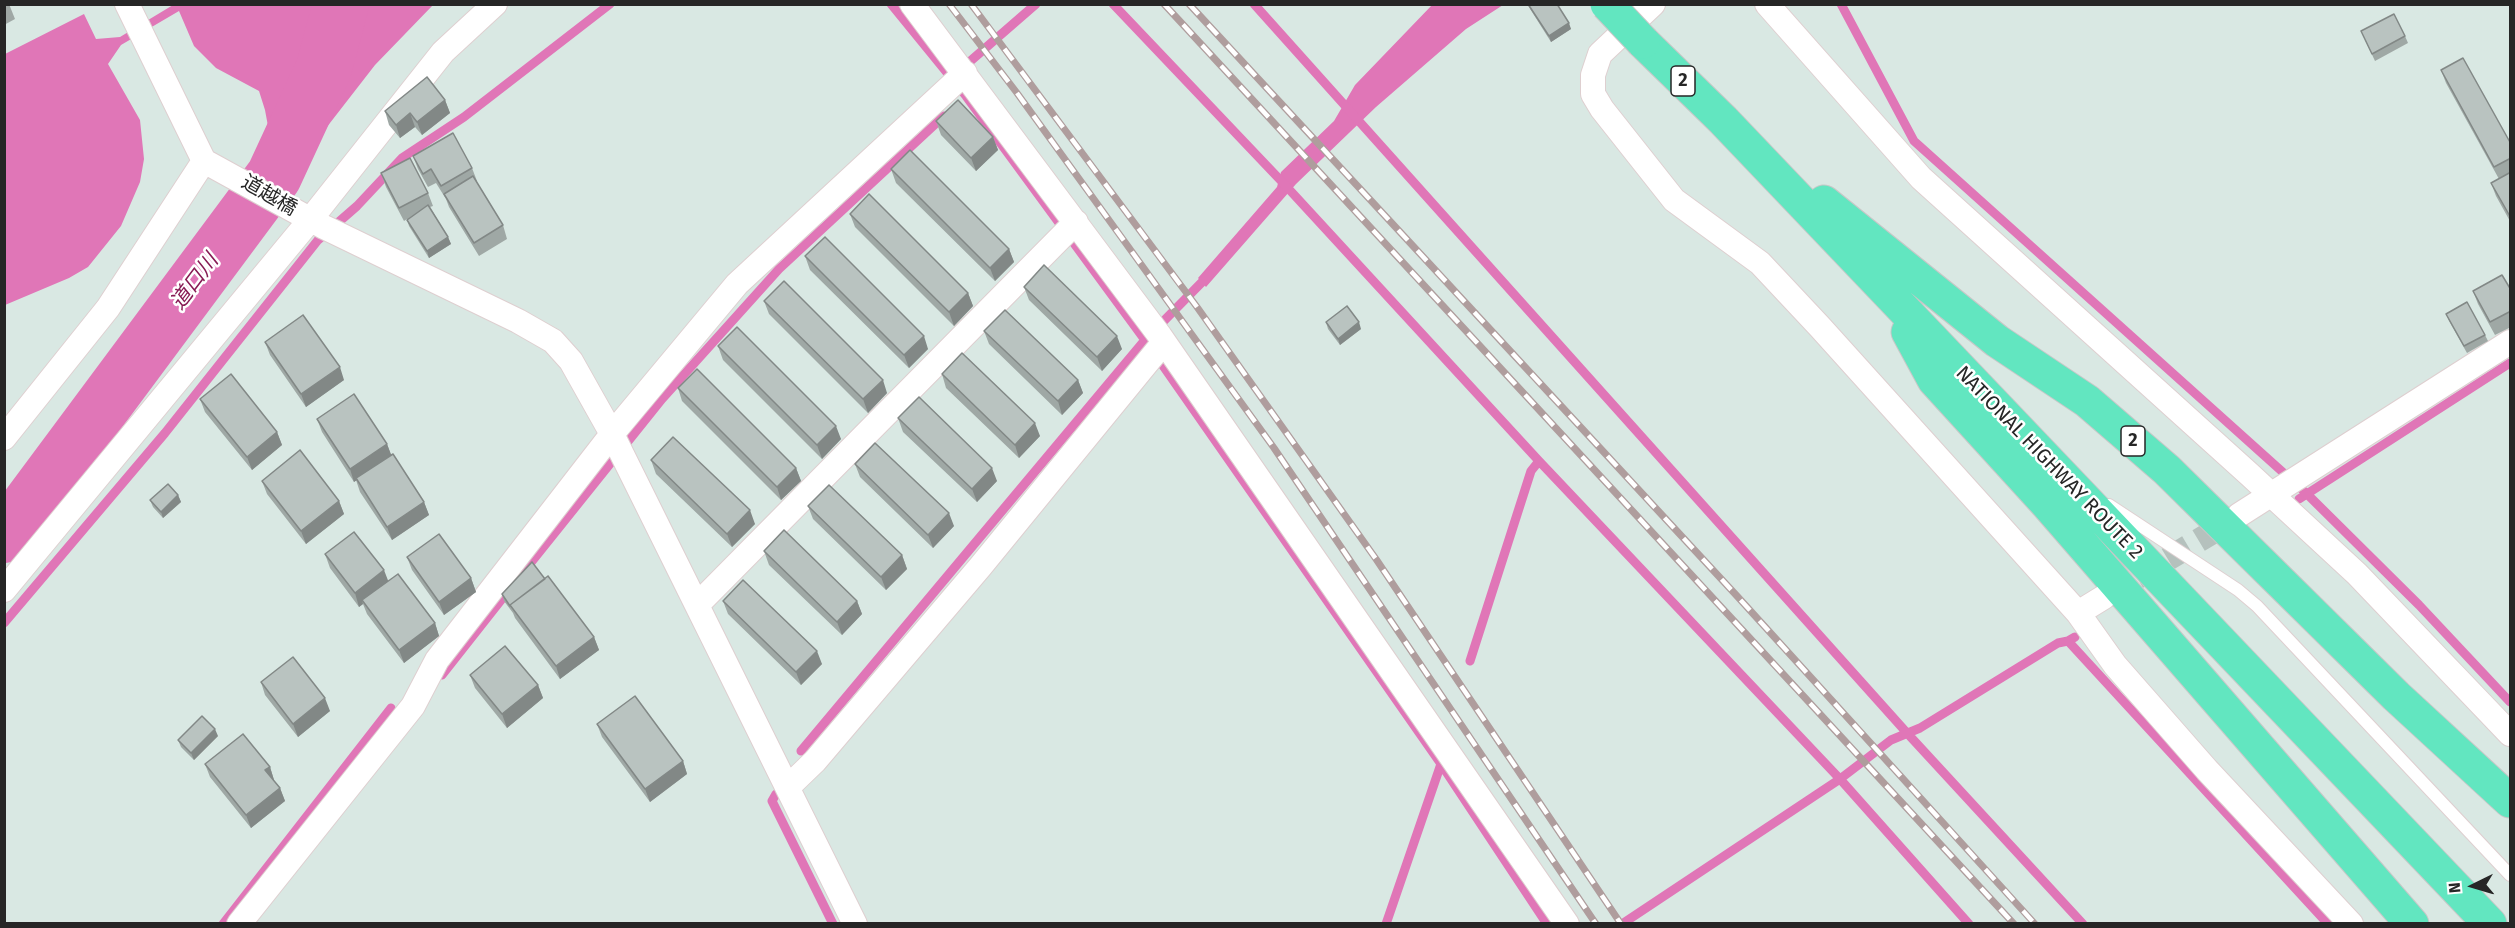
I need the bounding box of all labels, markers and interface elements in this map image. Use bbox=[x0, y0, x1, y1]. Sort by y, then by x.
road number: 2 bbox=[1671, 66, 1695, 96]
street label: 道越橋 bbox=[237, 171, 301, 221]
water label: 道口川 bbox=[166, 249, 224, 315]
street label: NATIONAL HIGHWAY ROUTE 2 bbox=[1950, 362, 2148, 564]
road number: 2 bbox=[2121, 426, 2145, 456]
north arrow bbox=[2443, 856, 2503, 916]
text: N bbox=[2445, 882, 2464, 894]

